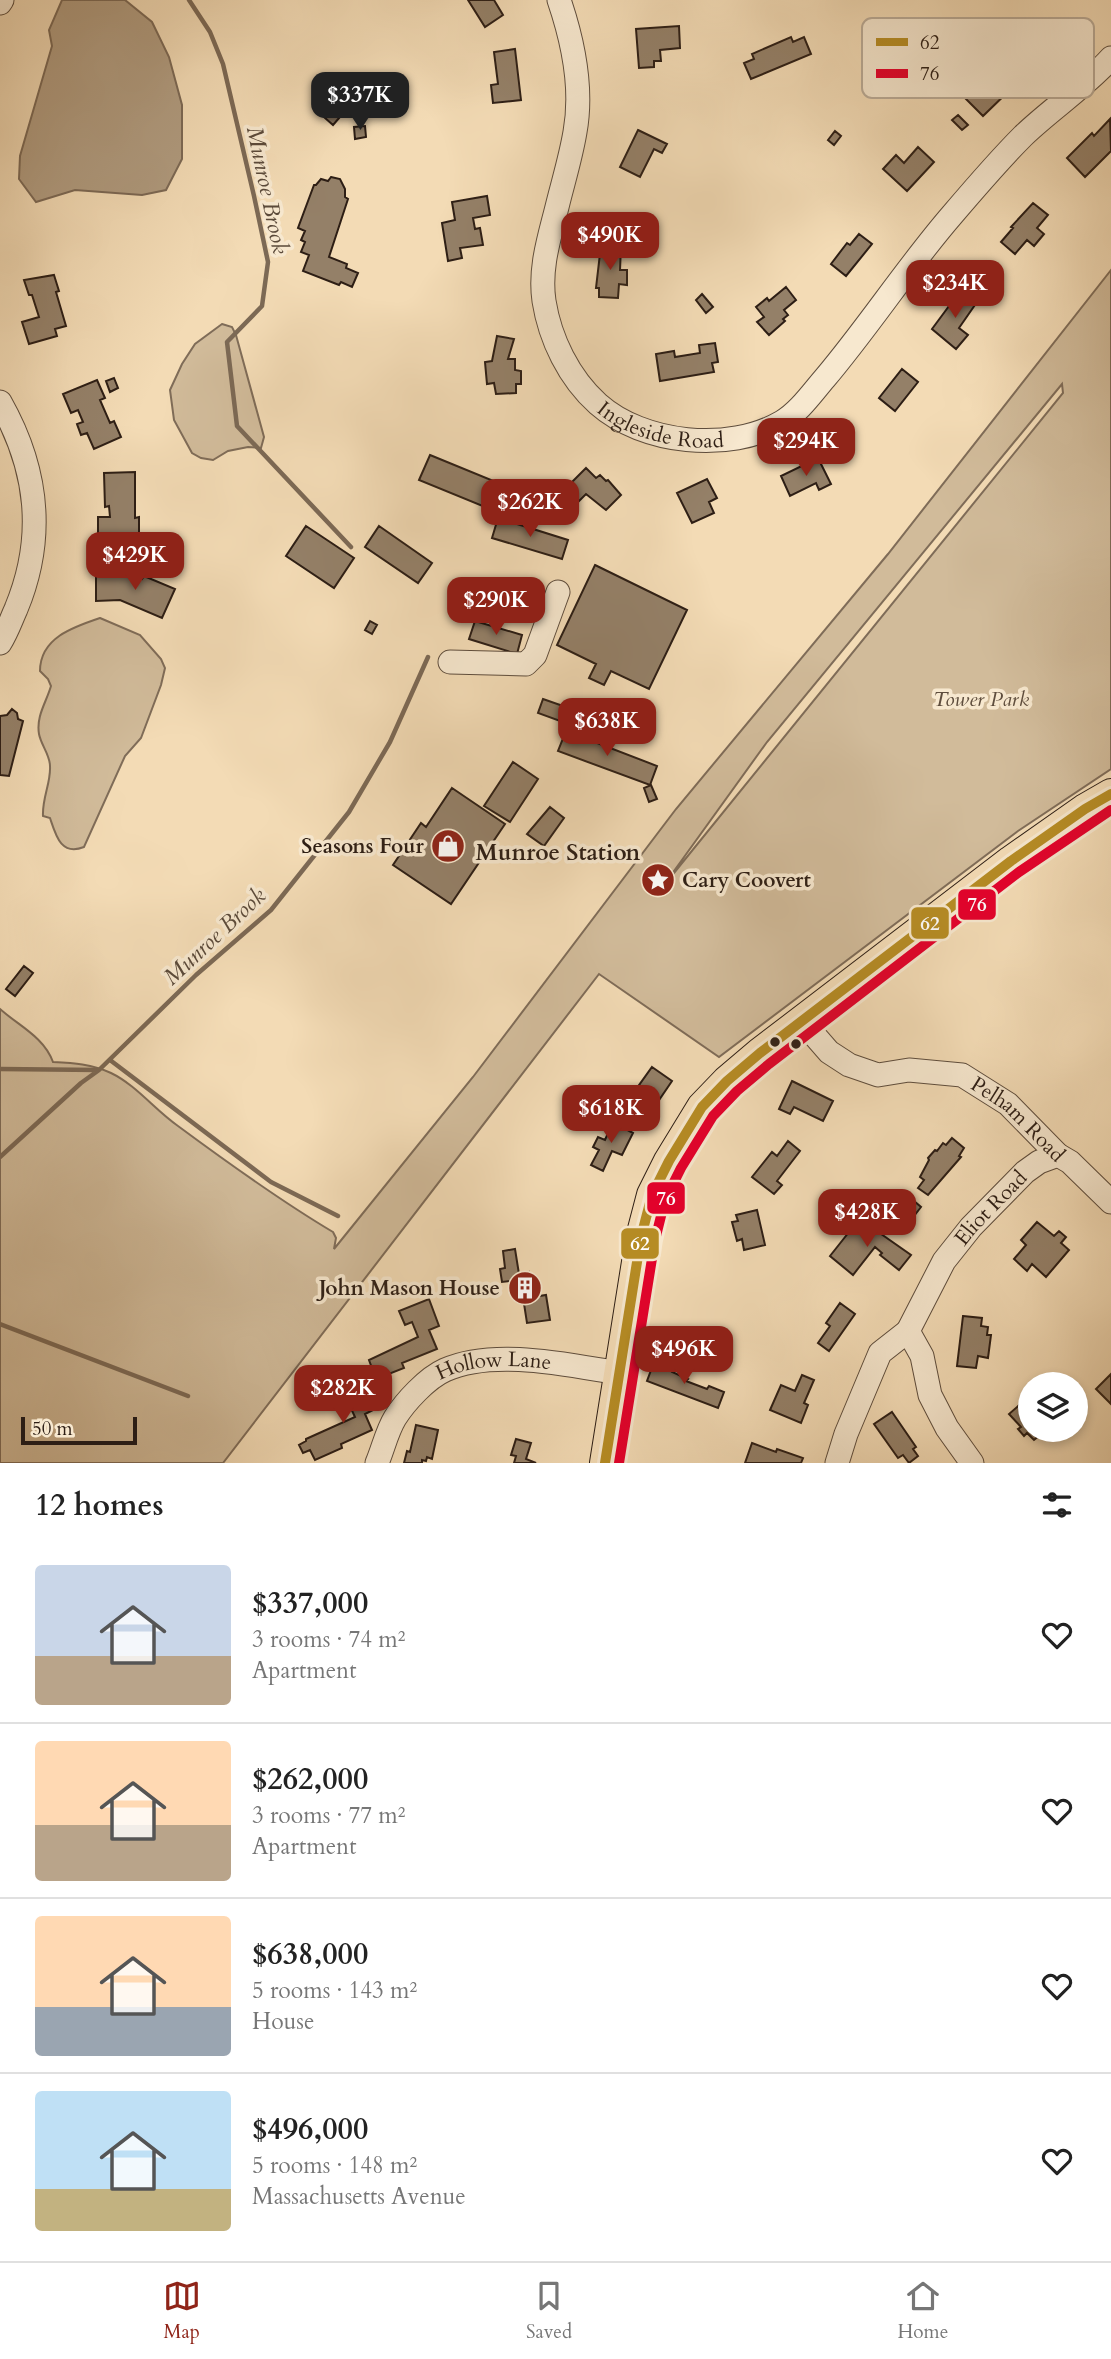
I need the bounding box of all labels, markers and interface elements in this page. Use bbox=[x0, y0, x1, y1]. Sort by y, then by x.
legend bbox=[862, 18, 1094, 98]
text: 62 bbox=[920, 30, 940, 56]
text: 76 bbox=[920, 61, 939, 87]
pin: $337K bbox=[311, 72, 409, 132]
text: $337K bbox=[327, 79, 393, 110]
water label: Munroe Brook bbox=[239, 123, 296, 258]
pin: $490K bbox=[561, 212, 659, 272]
text: $490K bbox=[577, 219, 643, 250]
pin: $234K bbox=[906, 260, 1004, 320]
text: $234K bbox=[922, 267, 988, 298]
street label: Ingleside Road bbox=[591, 395, 725, 456]
pin: $294K bbox=[757, 419, 855, 478]
text: $294K bbox=[773, 425, 839, 456]
pin: $262K bbox=[481, 480, 579, 539]
text: $262K bbox=[497, 486, 563, 517]
pin: $429K bbox=[86, 532, 184, 592]
text: $429K bbox=[102, 539, 168, 570]
pin: $290K bbox=[447, 578, 545, 637]
text: $290K bbox=[463, 584, 529, 615]
park label: Tower Park bbox=[933, 685, 1030, 714]
pin: $638K bbox=[558, 698, 656, 758]
text: $638K bbox=[574, 705, 640, 736]
shop icon: Seasons Four bbox=[429, 827, 467, 865]
place label: Seasons Four bbox=[301, 832, 425, 861]
district label: Munroe Station bbox=[476, 837, 641, 868]
place icon: Cary Coovert bbox=[639, 861, 677, 899]
place label: Cary Coovert bbox=[682, 866, 811, 895]
water label: Munroe Brook bbox=[156, 880, 273, 992]
line badge: 76 bbox=[957, 888, 997, 921]
text: 76 bbox=[967, 892, 987, 918]
line badge: 62 bbox=[910, 906, 950, 940]
text: 62 bbox=[920, 911, 940, 937]
unlabelled marker bbox=[768, 1035, 782, 1049]
unlabelled marker bbox=[789, 1037, 803, 1051]
street label: Pelham Road bbox=[965, 1070, 1071, 1169]
pin: $618K bbox=[562, 1086, 660, 1145]
text: $618K bbox=[578, 1092, 644, 1123]
street label: Eliot Road bbox=[948, 1164, 1034, 1252]
line badge: 76 bbox=[646, 1181, 686, 1215]
text: 76 bbox=[656, 1186, 676, 1212]
pin: $428K bbox=[818, 1190, 916, 1249]
text: $428K bbox=[834, 1196, 900, 1227]
line badge: 62 bbox=[620, 1227, 660, 1260]
text: 62 bbox=[630, 1231, 650, 1257]
building icon: John Mason House bbox=[506, 1269, 544, 1307]
place label: John Mason House bbox=[316, 1274, 500, 1303]
pin: $496K bbox=[635, 1326, 733, 1386]
text: $496K bbox=[651, 1333, 717, 1364]
street label: Hollow Lane bbox=[431, 1345, 553, 1387]
pin: $282K bbox=[294, 1366, 392, 1425]
text: $282K bbox=[310, 1372, 376, 1403]
map controls bbox=[1018, 1372, 1088, 1442]
button: layers bbox=[1018, 1372, 1088, 1442]
scale bar bbox=[21, 1414, 136, 1446]
text: 50 m bbox=[32, 1416, 73, 1442]
text: 12 homes bbox=[35, 1485, 164, 1526]
icon: filters bbox=[1038, 1486, 1076, 1524]
text: $337,000 bbox=[252, 1583, 368, 1624]
icon: home bbox=[91, 1593, 175, 1677]
icon: heart bbox=[1038, 1616, 1076, 1654]
text: 3 rooms · 74 m² bbox=[252, 1624, 405, 1655]
text: Apartment bbox=[252, 1655, 356, 1686]
text: $262,000 bbox=[252, 1759, 368, 1800]
icon: home bbox=[91, 1769, 175, 1853]
icon: heart bbox=[1038, 1792, 1076, 1830]
text: 3 rooms · 77 m² bbox=[252, 1800, 405, 1831]
text: Apartment bbox=[252, 1831, 356, 1862]
text: $638,000 bbox=[252, 1934, 368, 1975]
icon: home bbox=[91, 1944, 175, 2028]
icon: heart bbox=[1038, 1967, 1076, 2005]
text: 5 rooms · 143 m² bbox=[252, 1975, 417, 2006]
text: House bbox=[252, 2006, 314, 2037]
text: $496,000 bbox=[252, 2109, 368, 2150]
icon: home bbox=[91, 2119, 175, 2203]
icon: heart bbox=[1038, 2142, 1076, 2180]
text: 5 rooms · 148 m² bbox=[252, 2150, 417, 2181]
text: Massachusetts Avenue bbox=[252, 2181, 466, 2212]
tab: Map bbox=[163, 2277, 201, 2345]
tab: Saved bbox=[526, 2277, 572, 2345]
tab: Home bbox=[897, 2277, 948, 2345]

